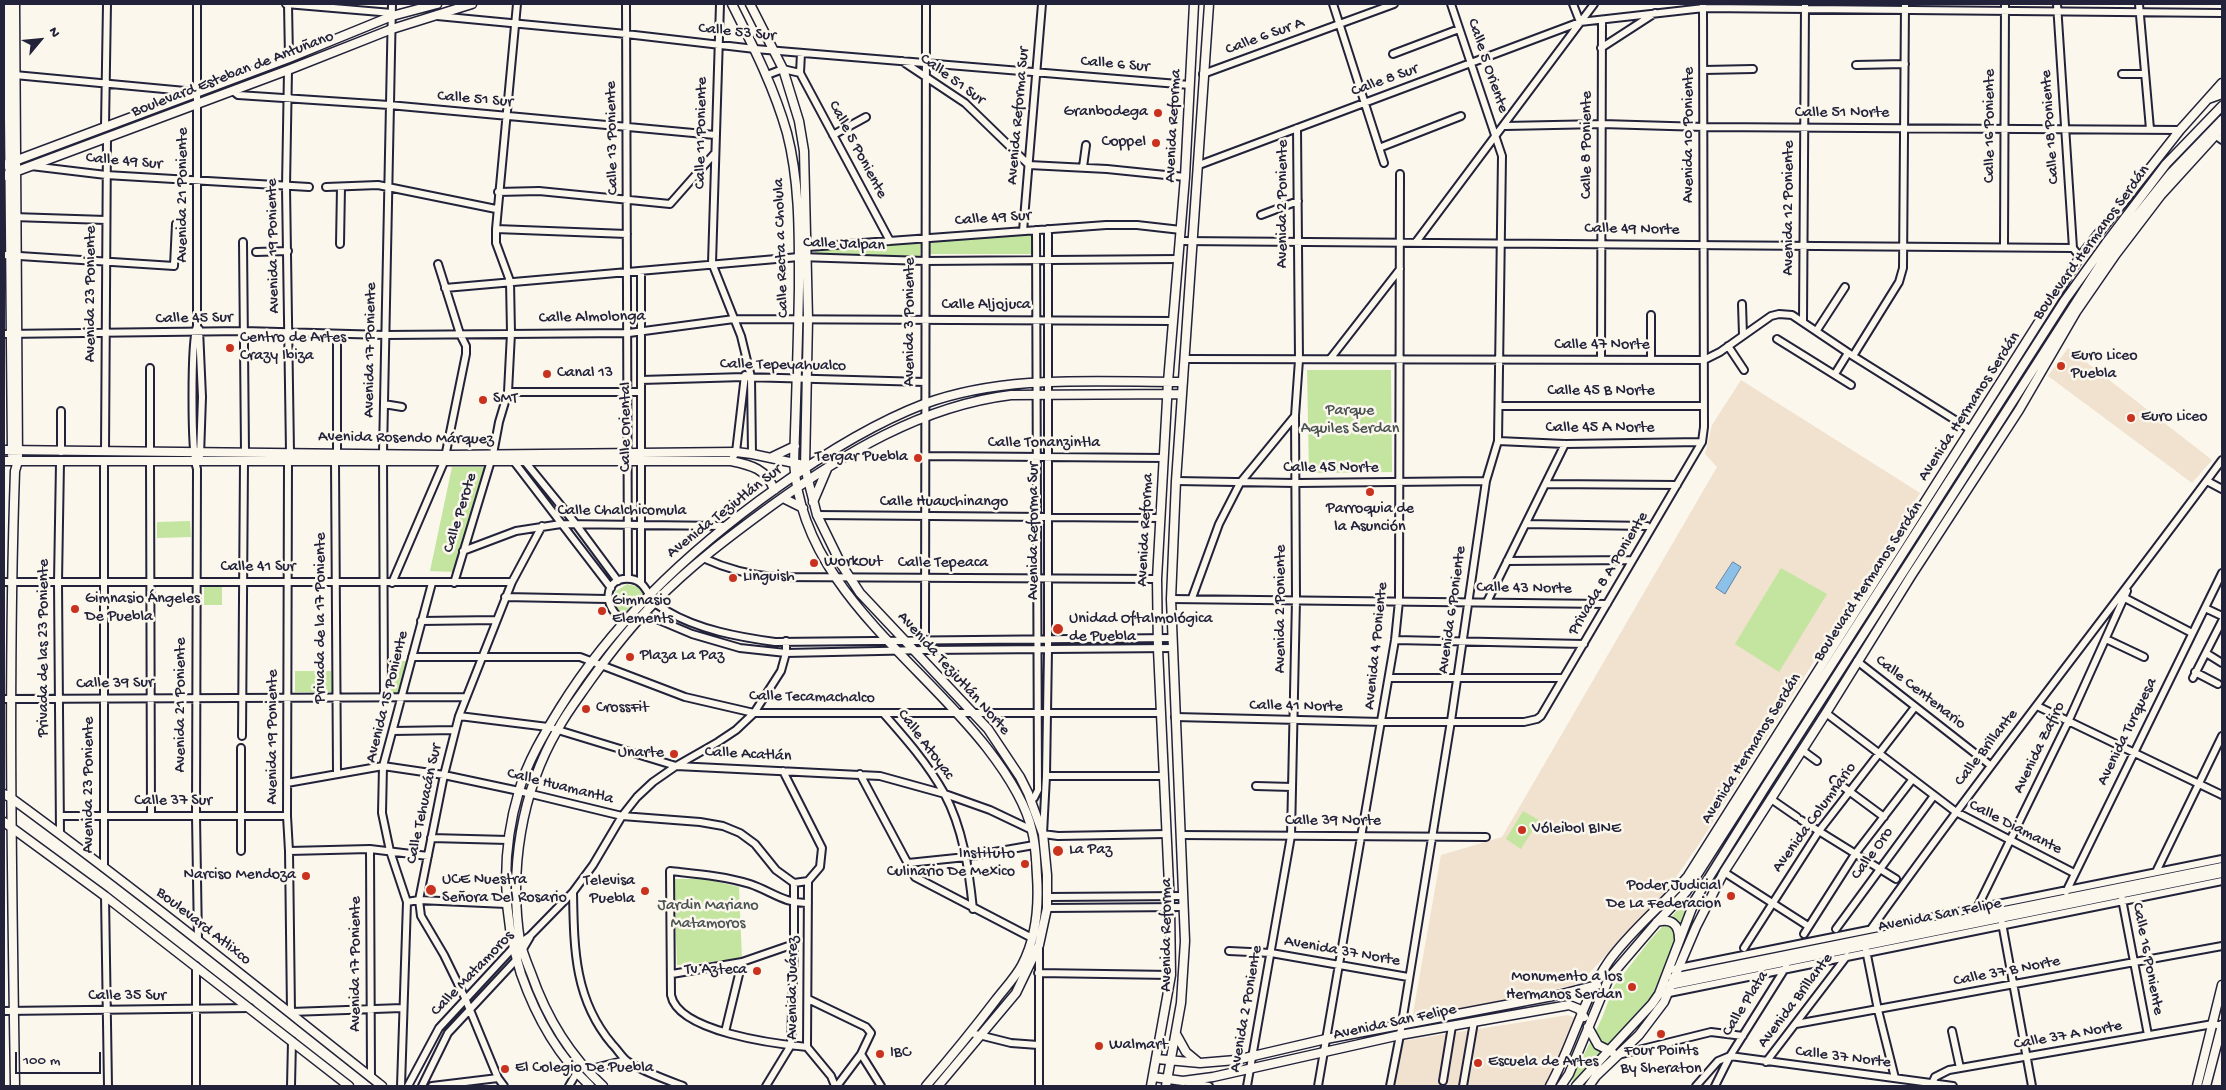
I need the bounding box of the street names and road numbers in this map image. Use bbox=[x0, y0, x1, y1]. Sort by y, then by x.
street label: Calle 6 Sur A bbox=[1223, 14, 1307, 60]
street label: Calle 5 Oriente bbox=[1462, 16, 1512, 116]
street label: Calle 53 Sur bbox=[697, 19, 777, 47]
street label: Boulevard Esteban de Antuñano bbox=[129, 28, 337, 122]
street label: Avenida Reforma Sur bbox=[1003, 46, 1035, 186]
street label: Calle 51 Sur bbox=[916, 50, 988, 110]
street label: Calle 6 Sur bbox=[1080, 52, 1150, 78]
street label: Calle 8 Sur bbox=[1349, 60, 1421, 102]
street label: Avenida 10 Poniente bbox=[1680, 67, 1700, 203]
street label: Avenida Reforma bbox=[1161, 69, 1187, 183]
street label: Calle 16 Poniente bbox=[1981, 69, 2001, 183]
street label: Calle 18 Poniente bbox=[2037, 69, 2065, 185]
street label: Calle 11 Poniente bbox=[691, 77, 713, 189]
street label: Calle 13 Poniente bbox=[602, 81, 624, 195]
street label: Calle 51 Sur bbox=[436, 87, 514, 113]
street label: Calle 8 Poniente bbox=[1578, 91, 1598, 199]
street label: Calle 5 Poniente bbox=[823, 98, 891, 202]
street label: Calle 51 Norte bbox=[1795, 104, 1889, 124]
street label: Avenida 21 Poniente bbox=[174, 128, 194, 262]
street label: Avenida 2 Poniente bbox=[1274, 140, 1294, 268]
street label: Avenida 12 Poniente bbox=[1780, 141, 1800, 275]
street label: Calle 49 Sur bbox=[85, 149, 163, 175]
street label: Boulevard Hermanos Serdán bbox=[2029, 162, 2155, 324]
street label: Avenida 19 Poniente bbox=[263, 178, 285, 314]
street label: Calle Recta a Cholula bbox=[770, 178, 794, 318]
street label: Calle 49 Sur bbox=[954, 207, 1032, 231]
street label: Calle 49 Norte bbox=[1584, 220, 1680, 240]
street label: Avenida 23 Poniente bbox=[82, 226, 102, 362]
street label: Calle Jalpan bbox=[803, 234, 885, 256]
street label: Avenida 3 Poniente bbox=[901, 258, 921, 386]
street label: Avenida 17 Poniente bbox=[360, 282, 382, 418]
street label: Calle Aljojuca bbox=[941, 296, 1031, 316]
street label: Calle Almolonga bbox=[538, 307, 646, 329]
street label: Calle 45 Sur bbox=[155, 309, 233, 329]
street label: Avenida Hermanos Serdán bbox=[1915, 329, 2025, 485]
street label: Calle 47 Norte bbox=[1554, 336, 1650, 356]
street label: Calle Tepeyahualco bbox=[720, 355, 846, 377]
street label: Calle Oriental bbox=[617, 382, 637, 472]
street label: Calle 45 B Norte bbox=[1547, 382, 1655, 402]
street label: Calle 45 A Norte bbox=[1546, 419, 1654, 439]
street label: Avenida Rosendo Márquez bbox=[318, 428, 494, 450]
street label: Calle Tonanzintla bbox=[988, 434, 1100, 454]
street label: Calle 45 Norte bbox=[1283, 459, 1379, 479]
street label: Avenida Teziutlán Sur bbox=[663, 461, 787, 563]
street label: Avenida Reforma Sur bbox=[1025, 462, 1045, 600]
street label: Calle Perote bbox=[440, 471, 482, 555]
street label: Avenida Reforma bbox=[1133, 473, 1159, 587]
street label: Calle Huauchinango bbox=[880, 493, 1008, 513]
street label: Boulevard Hermanos Serdán bbox=[1810, 499, 1928, 665]
street label: Calle Chalchicomula bbox=[558, 502, 686, 522]
street label: Privada 8 A Poniente bbox=[1565, 509, 1653, 639]
street label: Privada de la 17 Poniente bbox=[312, 533, 332, 703]
street label: Avenida 2 Poniente bbox=[1272, 545, 1292, 673]
street label: Avenida 6 Poniente bbox=[1435, 545, 1471, 675]
street label: Calle Tepeaca bbox=[898, 554, 988, 574]
street label: Calle 41 Sur bbox=[220, 558, 296, 578]
street label: Privada de las 23 Poniente bbox=[35, 559, 55, 737]
street label: Calle 43 Norte bbox=[1476, 579, 1572, 599]
street label: Avenida 4 Poniente bbox=[1361, 581, 1393, 711]
street label: Avenida Teziutlán Norte bbox=[892, 608, 1014, 740]
street label: Avenida 15 Poniente bbox=[362, 629, 414, 765]
street label: Avenida 21 Poniente bbox=[172, 638, 192, 772]
street label: Calle Centenario bbox=[1871, 652, 1969, 734]
street label: Avenida 19 Poniente bbox=[264, 670, 284, 804]
street label: Avenida Hermanos Serdán bbox=[1698, 670, 1806, 828]
street label: Calle 39 Sur bbox=[76, 674, 154, 694]
street label: Avenida Turquesa bbox=[2094, 675, 2162, 789]
street label: Calle Tecamachalco bbox=[749, 687, 875, 709]
street label: Calle 41 Norte bbox=[1249, 697, 1343, 717]
street label: Avenida Zafiro bbox=[2010, 699, 2070, 797]
street label: Calle Atoyac bbox=[892, 706, 958, 784]
street label: Calle Brillante bbox=[1951, 706, 2023, 790]
street label: Avenida 23 Poniente bbox=[80, 717, 100, 853]
street label: Calle Tehuacán Sur bbox=[403, 742, 447, 866]
street label: Calle Acatlán bbox=[704, 743, 792, 767]
street label: Avenida Columnario bbox=[1769, 759, 1861, 877]
street label: Calle Huamantla bbox=[505, 765, 615, 809]
street label: Calle 37 Sur bbox=[134, 792, 212, 812]
street label: Calle Diamante bbox=[1965, 796, 2065, 860]
street label: Calle 39 Norte bbox=[1285, 812, 1381, 832]
street label: Calle Oro bbox=[1848, 824, 1898, 884]
street label: Avenida Reforma bbox=[1158, 878, 1178, 992]
street label: Boulevard Atlixco bbox=[152, 884, 254, 970]
street label: Avenida San Felipe bbox=[1877, 895, 2003, 937]
street label: Avenida 17 Poniente bbox=[347, 896, 367, 1032]
street label: Calle 16 Poniente bbox=[2127, 901, 2167, 1017]
street label: Calle Matamoros bbox=[427, 927, 519, 1021]
street label: Avenida 37 Norte bbox=[1282, 932, 1402, 972]
street label: Avenida Juárez bbox=[784, 936, 804, 1040]
street label: Avenida 2 Poniente bbox=[1226, 944, 1268, 1074]
street label: Avenida Brillante bbox=[1754, 950, 1838, 1052]
street label: Calle 37 B Norte bbox=[1952, 952, 2062, 992]
street label: Calle Plata bbox=[1718, 968, 1774, 1040]
street label: Calle 35 Sur bbox=[88, 987, 166, 1007]
street label: Avenida San Felipe bbox=[1332, 1001, 1458, 1045]
street label: Calle 37 A Norte bbox=[2012, 1017, 2124, 1055]
street label: Calle 37 Norte bbox=[1794, 1043, 1892, 1073]

